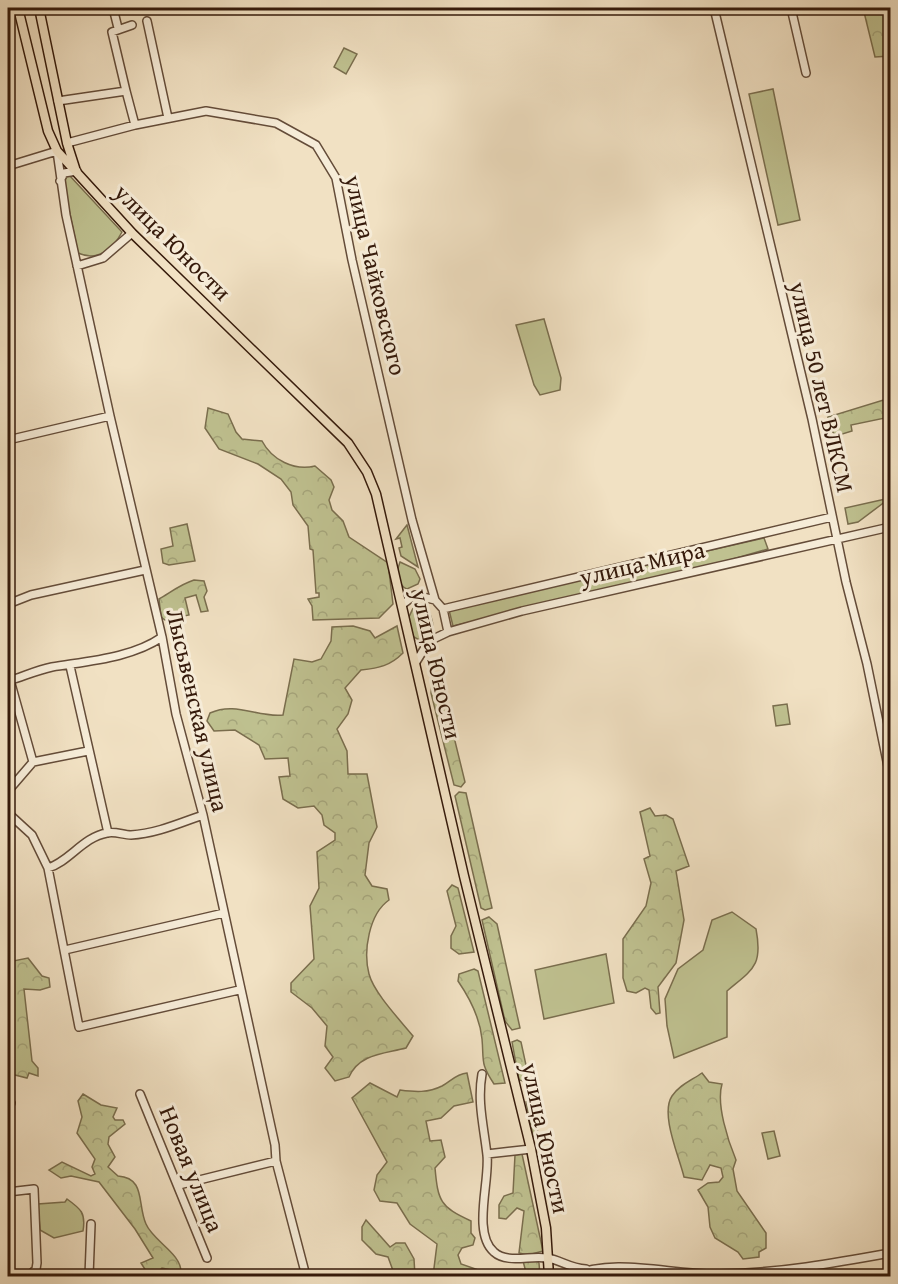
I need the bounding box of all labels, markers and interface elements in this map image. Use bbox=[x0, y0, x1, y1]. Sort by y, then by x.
street label: улица Чайковского bbox=[336, 170, 416, 379]
street label: улица Юности bbox=[106, 175, 240, 309]
street label: улица 50 лет ВЛКСМ bbox=[781, 277, 863, 496]
street label: улица Мира bbox=[575, 531, 709, 595]
street label: улица Юности bbox=[402, 584, 471, 743]
street label: Лысьвенская улица bbox=[158, 605, 239, 816]
street label: улица Юности bbox=[513, 1058, 579, 1217]
street label: Новая улица bbox=[151, 1101, 233, 1238]

